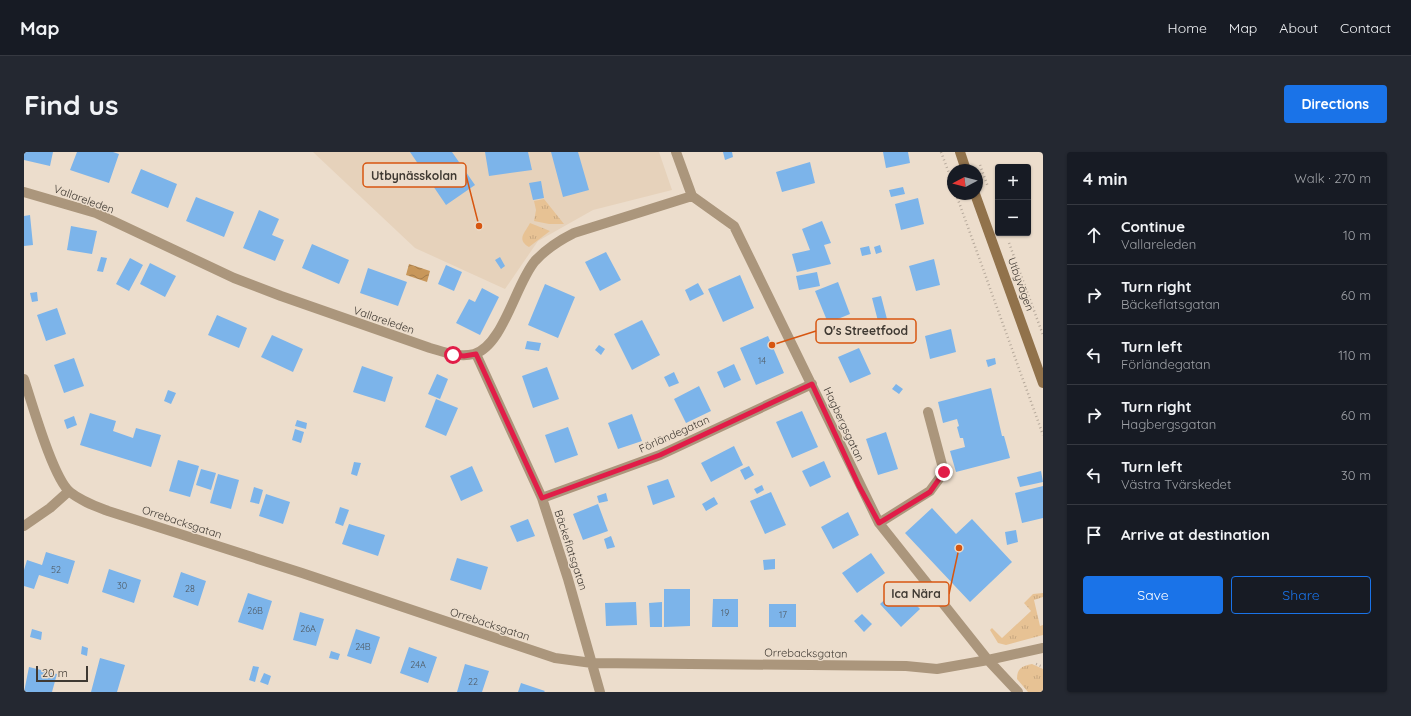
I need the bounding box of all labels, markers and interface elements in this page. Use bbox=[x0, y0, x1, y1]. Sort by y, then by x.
text: Map bbox=[20, 16, 59, 40]
text: Home bbox=[1168, 19, 1207, 37]
text: Map bbox=[1229, 19, 1257, 37]
text: About bbox=[1279, 19, 1318, 37]
text: Contact bbox=[1340, 19, 1391, 37]
button: Directions bbox=[1284, 85, 1387, 123]
text: Find us bbox=[24, 87, 118, 122]
callout: Utbynässkolan bbox=[363, 163, 466, 187]
north arrow bbox=[947, 164, 983, 200]
map controls bbox=[995, 164, 1031, 236]
button: + bbox=[995, 164, 1031, 200]
text: Utbynässkolan bbox=[371, 168, 457, 183]
text: 4 min bbox=[1083, 168, 1128, 189]
text: Walk · 270 m bbox=[1294, 170, 1371, 186]
street label: Vallareleden bbox=[52, 182, 116, 216]
button: − bbox=[995, 200, 1031, 236]
text: Continue bbox=[1121, 217, 1185, 236]
icon: ahead bbox=[1083, 224, 1105, 246]
text: 10 m bbox=[1343, 227, 1371, 243]
text: Vallareleden bbox=[1121, 236, 1196, 252]
street label: Utbyvägen bbox=[1005, 255, 1037, 313]
text: Turn right bbox=[1121, 277, 1192, 296]
icon: right bbox=[1083, 284, 1105, 306]
text: 60 m bbox=[1341, 287, 1371, 303]
text: Bäckeflatsgatan bbox=[1121, 296, 1220, 312]
street label: Vallareleden bbox=[352, 303, 416, 337]
callout: O's Streetfood bbox=[816, 319, 916, 343]
text: O's Streetfood bbox=[824, 323, 908, 338]
text: Turn left bbox=[1121, 337, 1183, 356]
icon: left bbox=[1083, 344, 1105, 366]
route start bbox=[444, 346, 462, 364]
text: 110 m bbox=[1338, 347, 1371, 363]
house number: 14 bbox=[758, 355, 766, 366]
text: Förländegatan bbox=[1121, 356, 1210, 372]
street label: Hagbergsgatan bbox=[821, 385, 867, 463]
text: Turn right bbox=[1121, 397, 1192, 416]
icon: right bbox=[1083, 404, 1105, 426]
text: 60 m bbox=[1341, 407, 1371, 423]
street label: Förländegatan bbox=[637, 412, 711, 456]
text: Hagbergsgatan bbox=[1121, 416, 1216, 432]
text: Turn left bbox=[1121, 457, 1183, 476]
route end bbox=[935, 463, 953, 481]
icon: left bbox=[1083, 464, 1105, 486]
text: 30 m bbox=[1341, 467, 1371, 483]
text: Västra Tvärskedet bbox=[1121, 476, 1231, 492]
street label: Orrebacksgatan bbox=[140, 502, 224, 542]
street label: Bäckeflatsgatan bbox=[551, 508, 591, 592]
icon: arrive bbox=[1083, 524, 1105, 546]
text: Arrive at destination bbox=[1121, 525, 1270, 544]
house number: 52 bbox=[51, 564, 61, 575]
button: Save bbox=[1083, 576, 1223, 614]
button: Share bbox=[1231, 576, 1371, 614]
house number: 30 bbox=[117, 580, 127, 591]
callout: Ica Nära bbox=[884, 582, 949, 606]
house number: 28 bbox=[185, 583, 195, 594]
text: Ica Nära bbox=[891, 586, 941, 601]
street label: Orrebacksgatan bbox=[448, 604, 532, 644]
house number: 26B bbox=[247, 605, 263, 616]
house number: 19 bbox=[721, 607, 729, 618]
house number: 17 bbox=[779, 609, 787, 620]
house number: 26A bbox=[300, 623, 316, 634]
house number: 24B bbox=[355, 641, 371, 652]
street label: Orrebacksgatan bbox=[764, 645, 848, 661]
house number: 24A bbox=[410, 659, 426, 670]
scale bar bbox=[36, 664, 88, 683]
text: 20 m bbox=[42, 666, 68, 680]
house number: 22 bbox=[468, 676, 478, 687]

